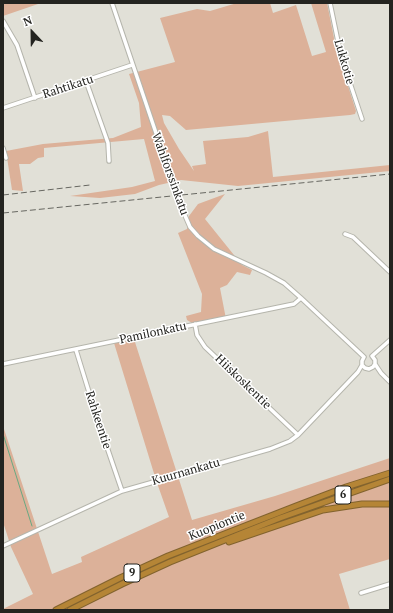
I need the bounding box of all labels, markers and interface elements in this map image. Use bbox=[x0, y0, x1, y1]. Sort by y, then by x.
north arrow bbox=[12, 12, 52, 52]
text: N bbox=[21, 13, 34, 29]
street label: Lukkotie bbox=[331, 38, 357, 86]
street label: Rahtikatu bbox=[41, 72, 95, 102]
street label: Wahlforssinkatu bbox=[148, 131, 192, 217]
street label: Pamilonkatu bbox=[118, 319, 188, 347]
street label: Hiiskoskentie bbox=[212, 352, 274, 412]
street label: Rahkeentie bbox=[82, 389, 114, 451]
street label: Kuurnankatu bbox=[150, 455, 222, 489]
road number: 6 bbox=[335, 486, 351, 504]
street label: Kuopiontie bbox=[187, 508, 247, 544]
road number: 9 bbox=[124, 564, 140, 582]

